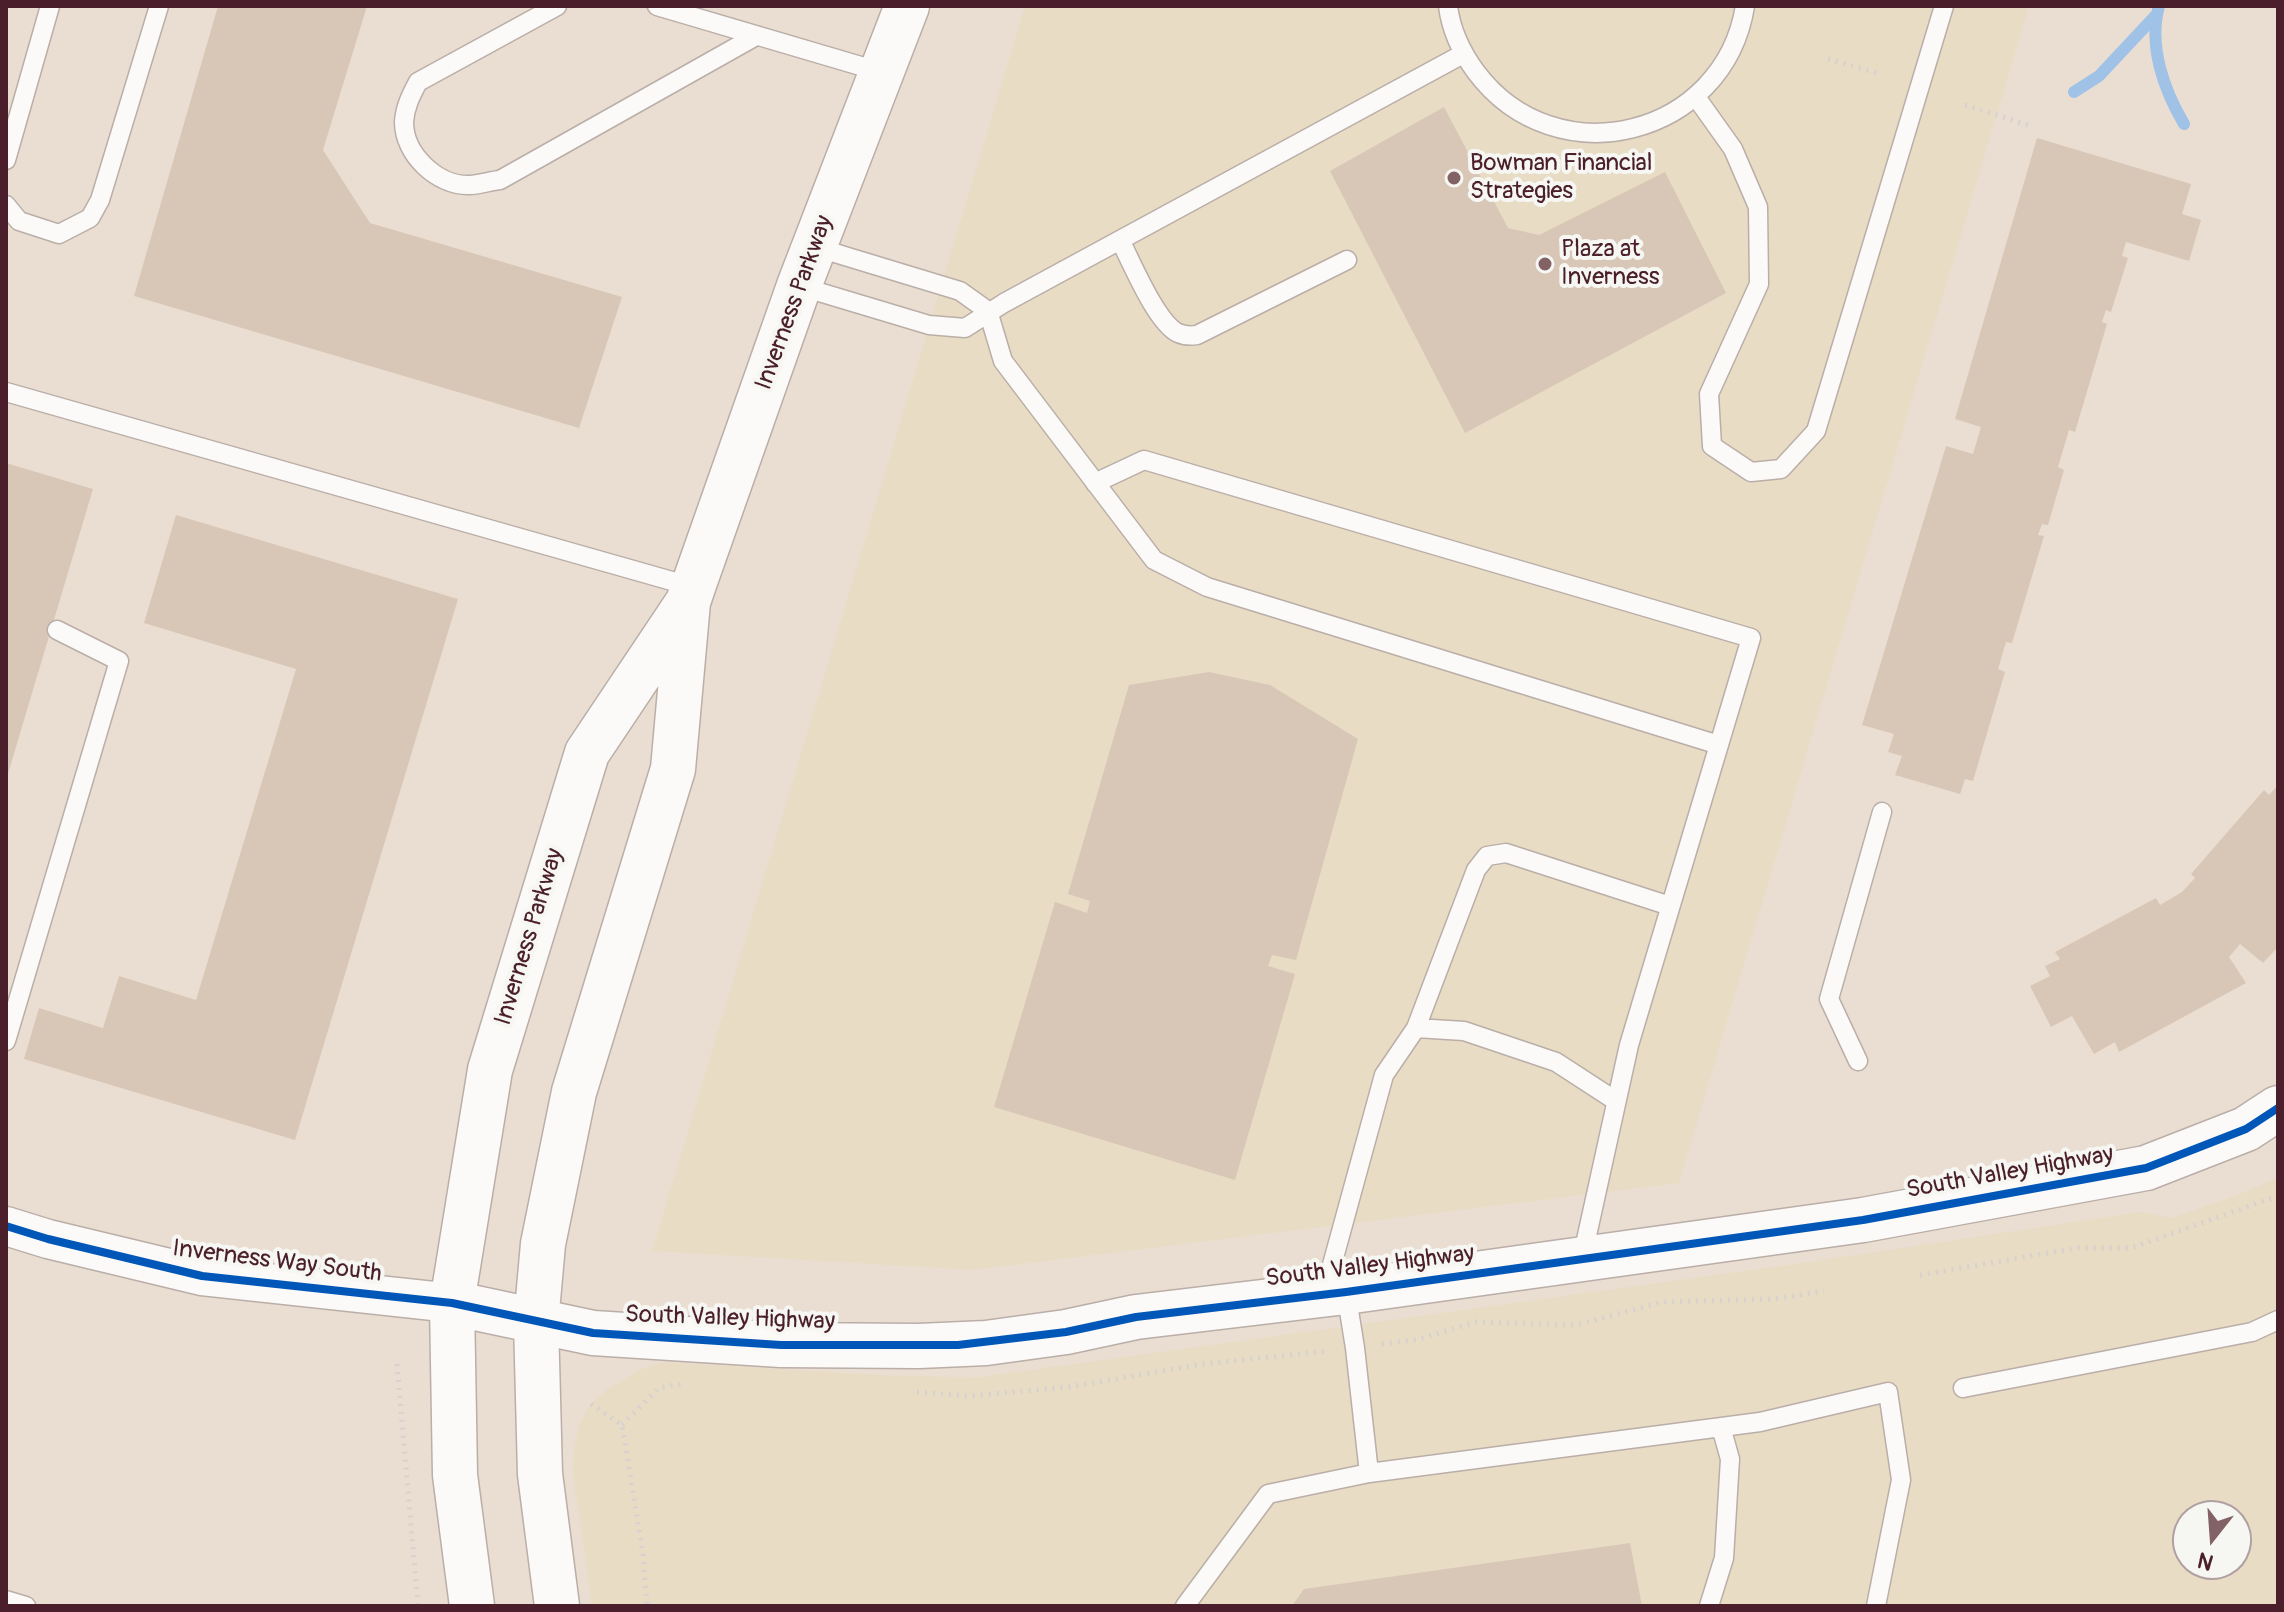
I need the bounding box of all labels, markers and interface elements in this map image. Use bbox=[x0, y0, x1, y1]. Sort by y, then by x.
place label: Bowman Financial Strategies bbox=[1470, 150, 1652, 206]
marker: Bowman Financial Strategies bbox=[1445, 169, 1463, 187]
street label: Inverness Parkway bbox=[750, 212, 840, 394]
place label: Plaza at Inverness bbox=[1561, 236, 1659, 292]
marker: Plaza at Inverness bbox=[1536, 255, 1554, 273]
street label: Inverness Parkway bbox=[489, 845, 571, 1029]
street label: South Valley Highway bbox=[1904, 1141, 2116, 1205]
street label: Inverness Way South bbox=[171, 1235, 383, 1289]
street label: South Valley Highway bbox=[1264, 1240, 1476, 1294]
street label: South Valley Highway bbox=[625, 1301, 835, 1337]
north arrow bbox=[2172, 1500, 2252, 1580]
text: N bbox=[2194, 1545, 2217, 1577]

